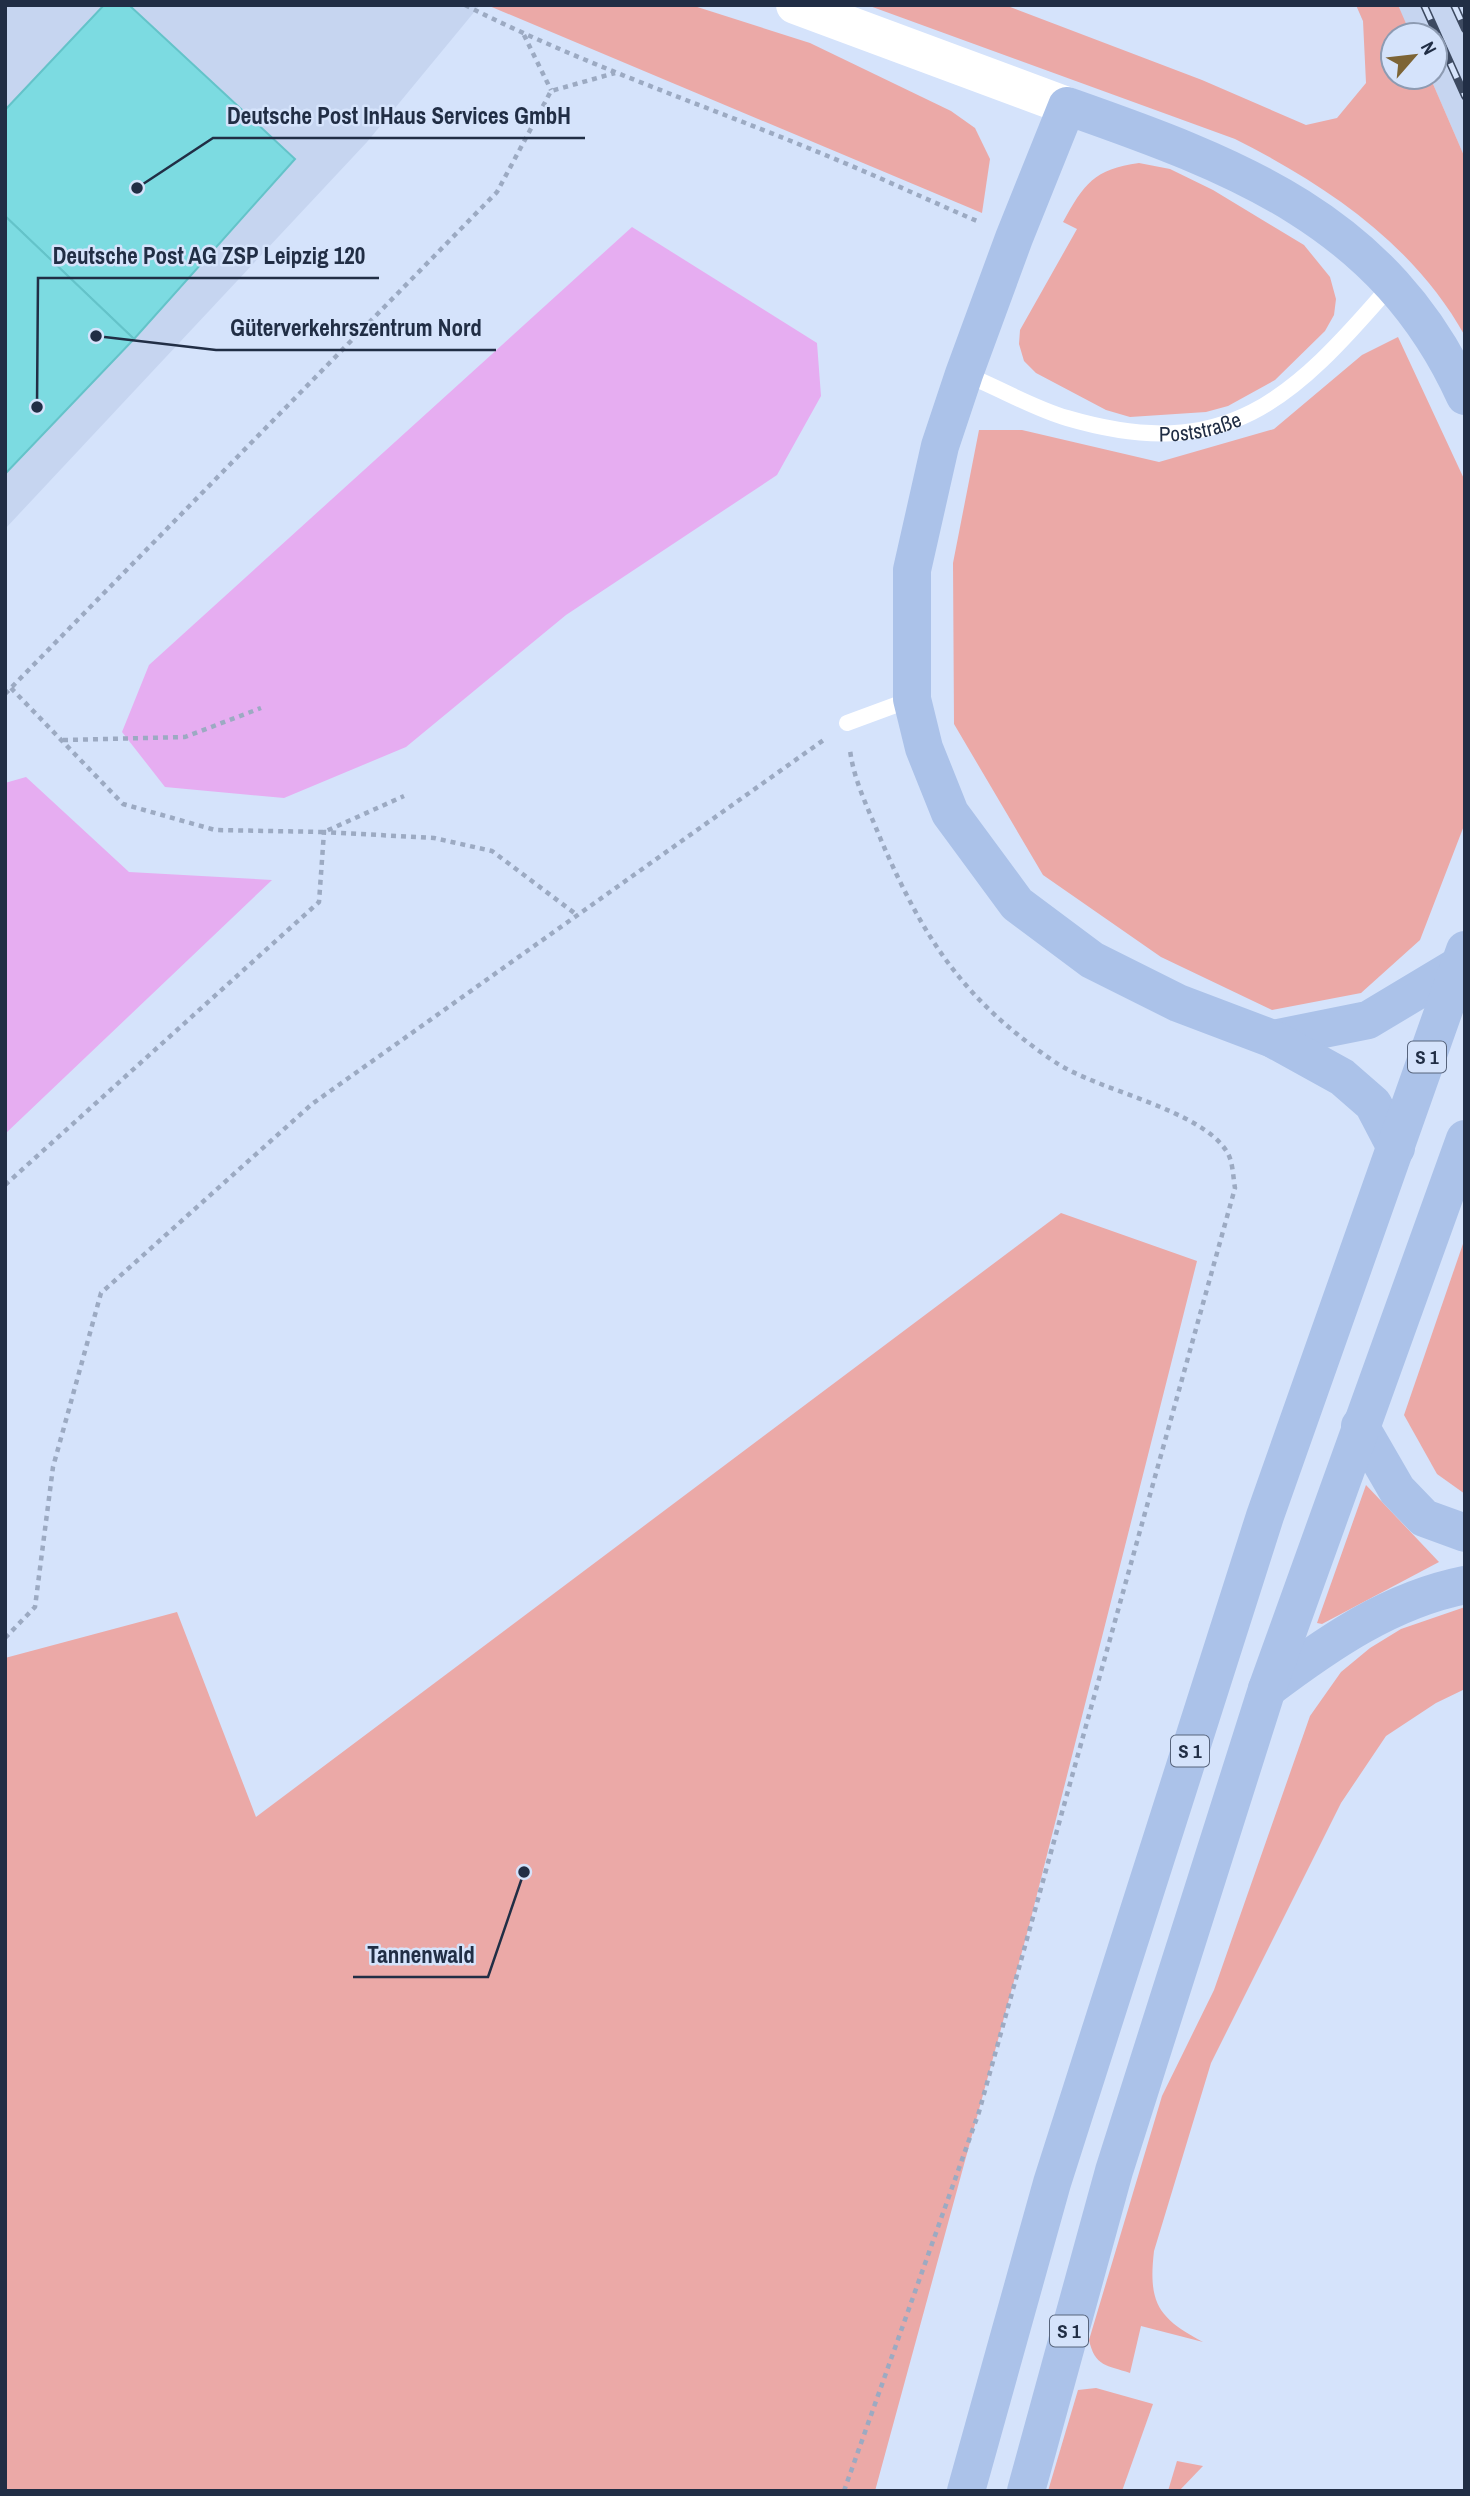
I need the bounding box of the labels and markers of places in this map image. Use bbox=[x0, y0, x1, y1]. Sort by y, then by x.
callout: Deutsche Post InHaus Services GmbH bbox=[213, 94, 585, 138]
callout: Deutsche Post AG ZSP Leipzig 120 bbox=[38, 234, 379, 278]
callout: Güterverkehrszentrum Nord bbox=[216, 306, 496, 350]
callout: Tannenwald bbox=[353, 1933, 488, 1977]

